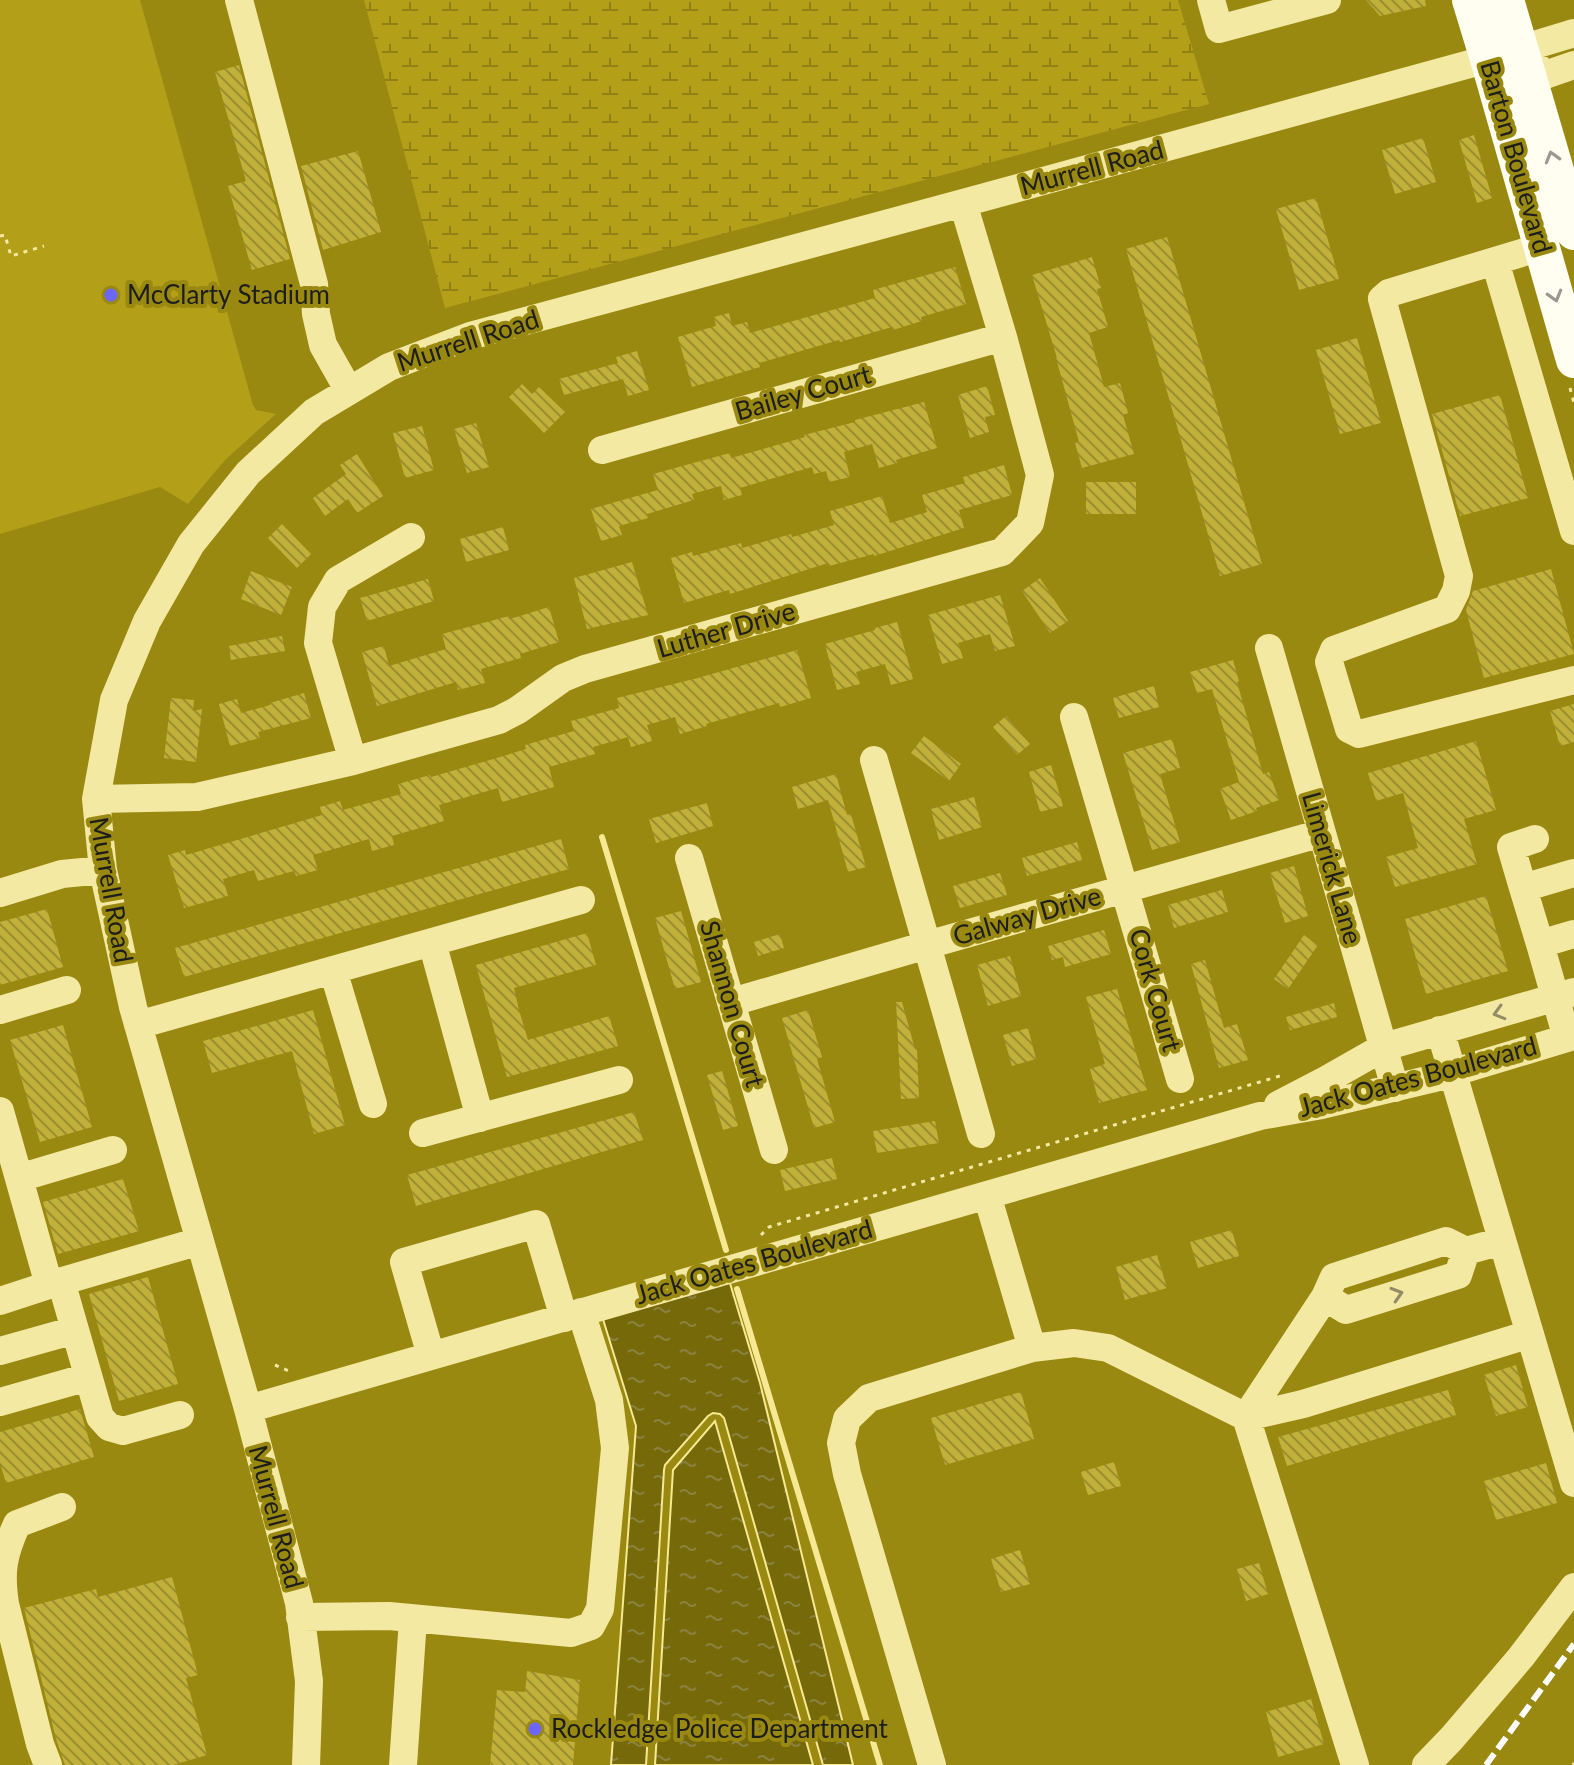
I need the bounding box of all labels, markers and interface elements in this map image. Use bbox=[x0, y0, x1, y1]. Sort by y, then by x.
street label: Barton Boulevard bbox=[1474, 57, 1560, 257]
street label: Murrell Road bbox=[1017, 133, 1167, 202]
one-way arrow bbox=[1545, 150, 1561, 164]
place label: McClarty Stadium bbox=[127, 278, 330, 310]
marker: McClarty Stadium bbox=[102, 286, 120, 304]
one-way arrow bbox=[1546, 288, 1562, 302]
street label: Murrell Road bbox=[393, 302, 543, 378]
street label: Bailey Court bbox=[731, 357, 875, 427]
street label: Luther Drive bbox=[653, 594, 798, 664]
street label: Limerick Lane bbox=[1296, 788, 1370, 948]
street label: Murrell Road bbox=[83, 815, 141, 965]
street label: Galway Drive bbox=[949, 879, 1104, 951]
street label: Shannon Court bbox=[694, 917, 772, 1091]
street label: Cork Court bbox=[1123, 925, 1189, 1055]
one-way arrow bbox=[1493, 1004, 1507, 1020]
street label: Jack Oates Boulevard bbox=[1295, 1029, 1540, 1123]
street label: Jack Oates Boulevard bbox=[632, 1212, 876, 1310]
one-way arrow bbox=[1390, 1287, 1404, 1303]
street label: Murrell Road bbox=[242, 1442, 311, 1592]
place label: Rockledge Police Department bbox=[551, 1712, 889, 1744]
marker: Rockledge Police Department bbox=[526, 1720, 544, 1738]

